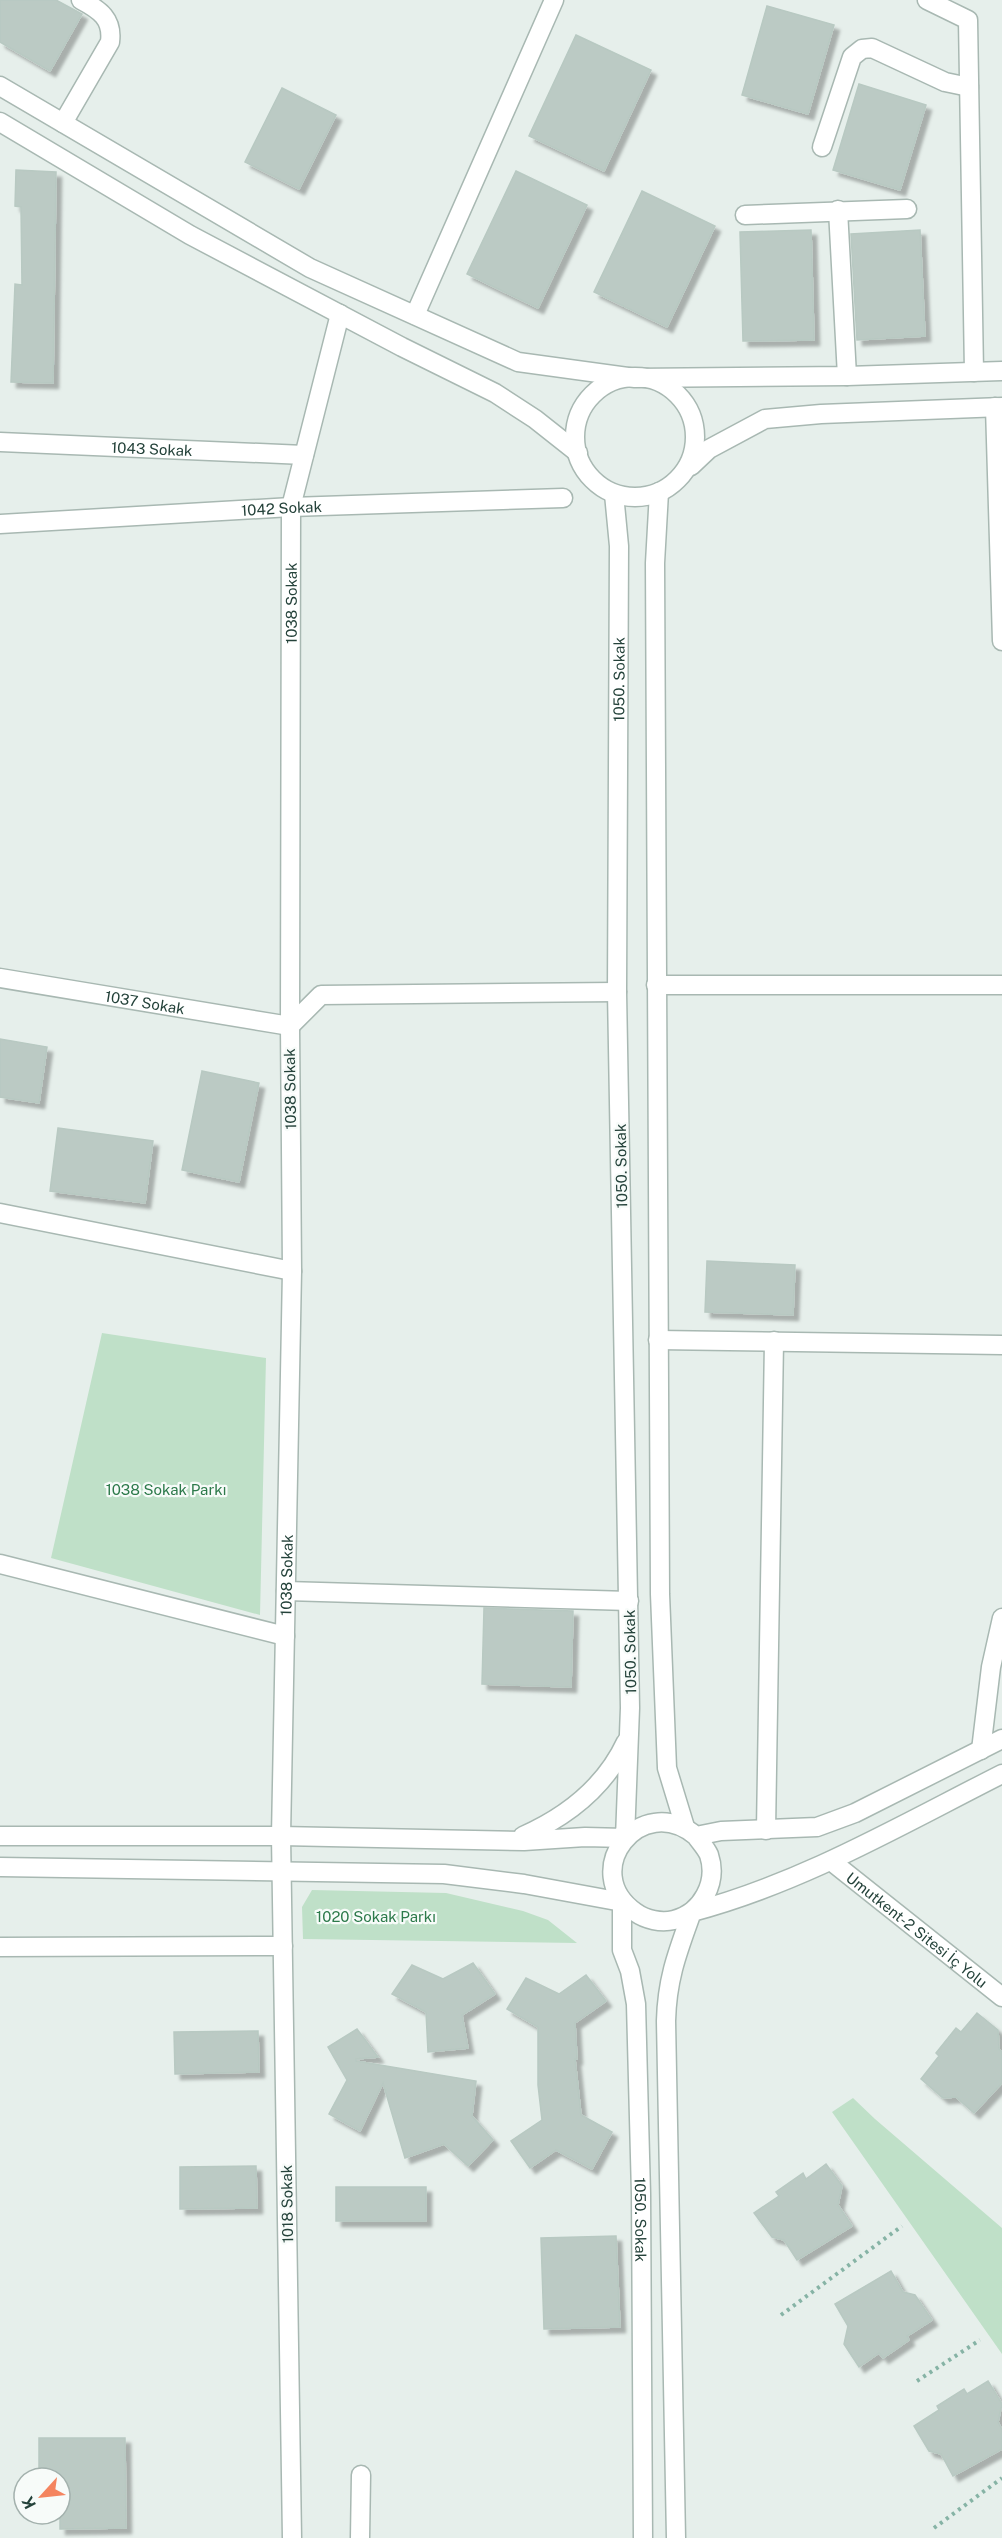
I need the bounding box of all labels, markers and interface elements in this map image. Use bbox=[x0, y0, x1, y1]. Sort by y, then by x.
street label: 1043 Sokak bbox=[111, 438, 193, 459]
street label: 1042 Sokak bbox=[241, 497, 322, 518]
street label: 1038 Sokak bbox=[282, 562, 299, 644]
street label: 1050. Sokak bbox=[610, 637, 627, 722]
street label: 1037 Sokak bbox=[104, 987, 186, 1017]
street label: 1038 Sokak bbox=[281, 1048, 299, 1130]
street label: 1050. Sokak bbox=[612, 1124, 630, 1208]
park label: 1038 Sokak Parkı bbox=[106, 1481, 226, 1498]
street label: 1038 Sokak bbox=[277, 1534, 295, 1616]
street label: 1050. Sokak bbox=[621, 1610, 639, 1694]
street label: Umutkent-2 Sitesi İç Yolu bbox=[843, 1868, 991, 1991]
park label: 1020 Sokak Parkı bbox=[316, 1908, 436, 1925]
street label: 1018 Sokak bbox=[278, 2165, 296, 2243]
street label: 1050. Sokak bbox=[632, 2177, 650, 2262]
north arrow bbox=[12, 2466, 72, 2526]
text: K bbox=[18, 2493, 40, 2512]

